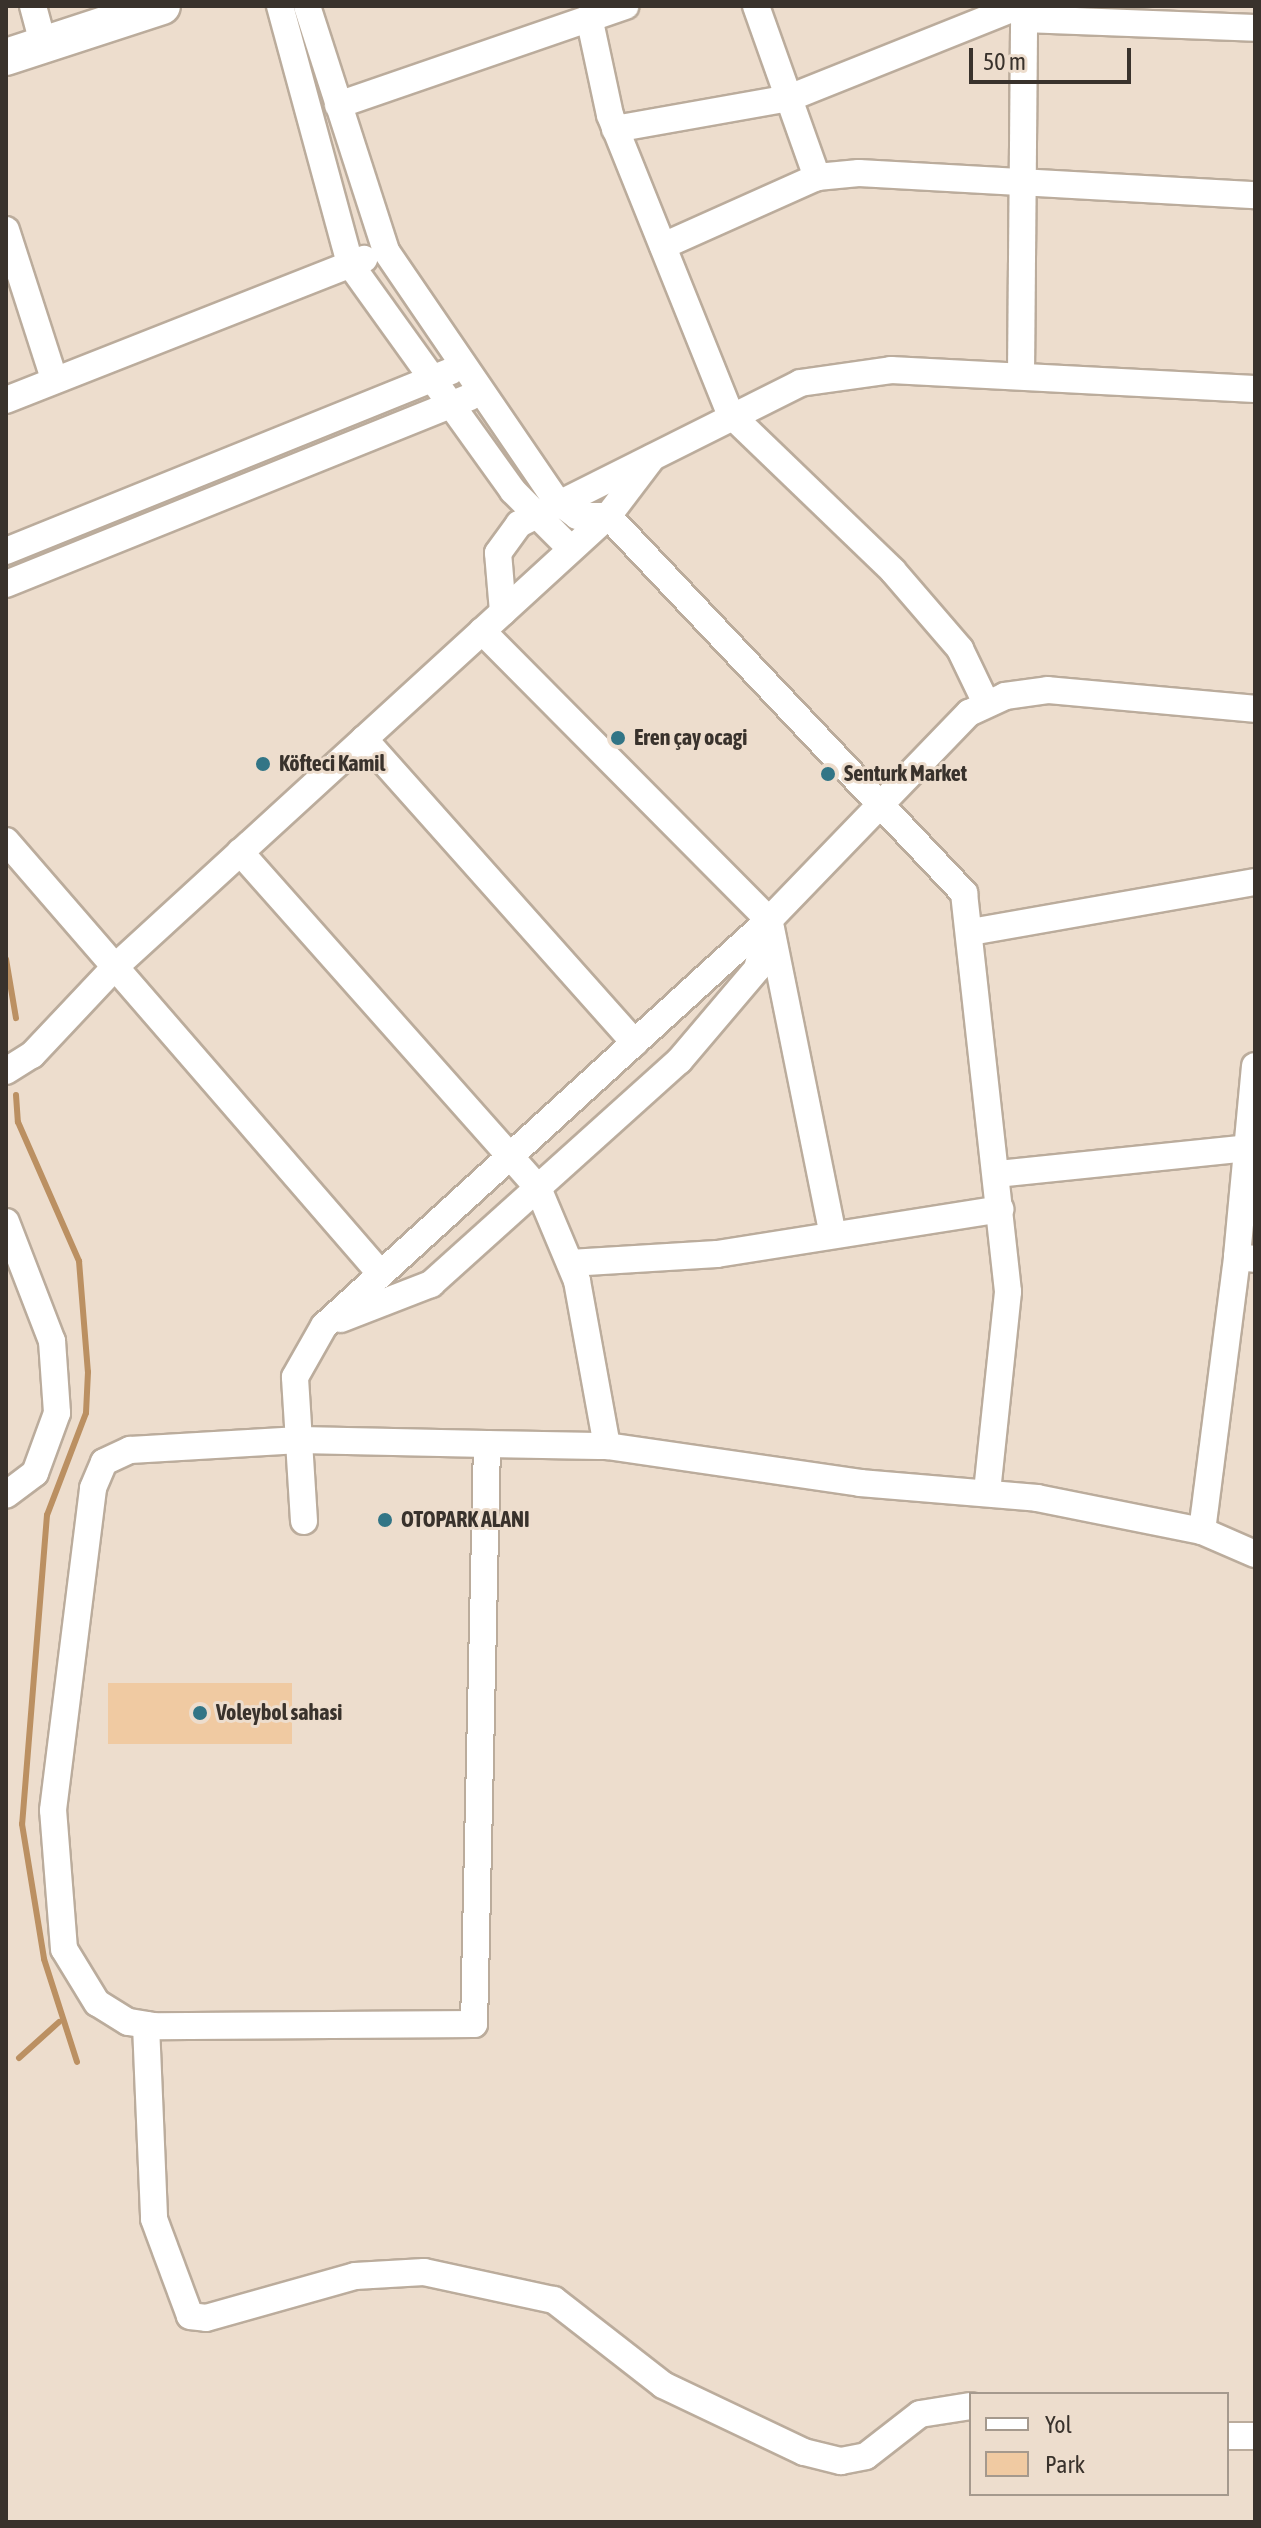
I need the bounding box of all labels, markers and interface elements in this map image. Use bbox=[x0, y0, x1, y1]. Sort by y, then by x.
scale bar bbox=[973, 32, 1135, 82]
text: 50 m bbox=[983, 48, 1026, 75]
place label: Eren çay ocagi bbox=[634, 725, 747, 751]
marker: Eren çay ocagi bbox=[609, 729, 627, 747]
place label: Köfteci Kamil bbox=[279, 751, 385, 777]
marker: Köfteci Kamil bbox=[254, 755, 272, 773]
place label: Senturk Market bbox=[844, 761, 967, 787]
marker: Senturk Market bbox=[819, 765, 837, 783]
place label: OTOPARK ALANI bbox=[401, 1507, 530, 1533]
marker: OTOPARK ALANI bbox=[376, 1511, 394, 1529]
place label: Voleybol sahasi bbox=[216, 1700, 342, 1726]
marker: Voleybol sahasi bbox=[191, 1704, 209, 1722]
legend bbox=[969, 2392, 1229, 2496]
text: Yol bbox=[1045, 2411, 1072, 2438]
text: Park bbox=[1045, 2451, 1085, 2478]

